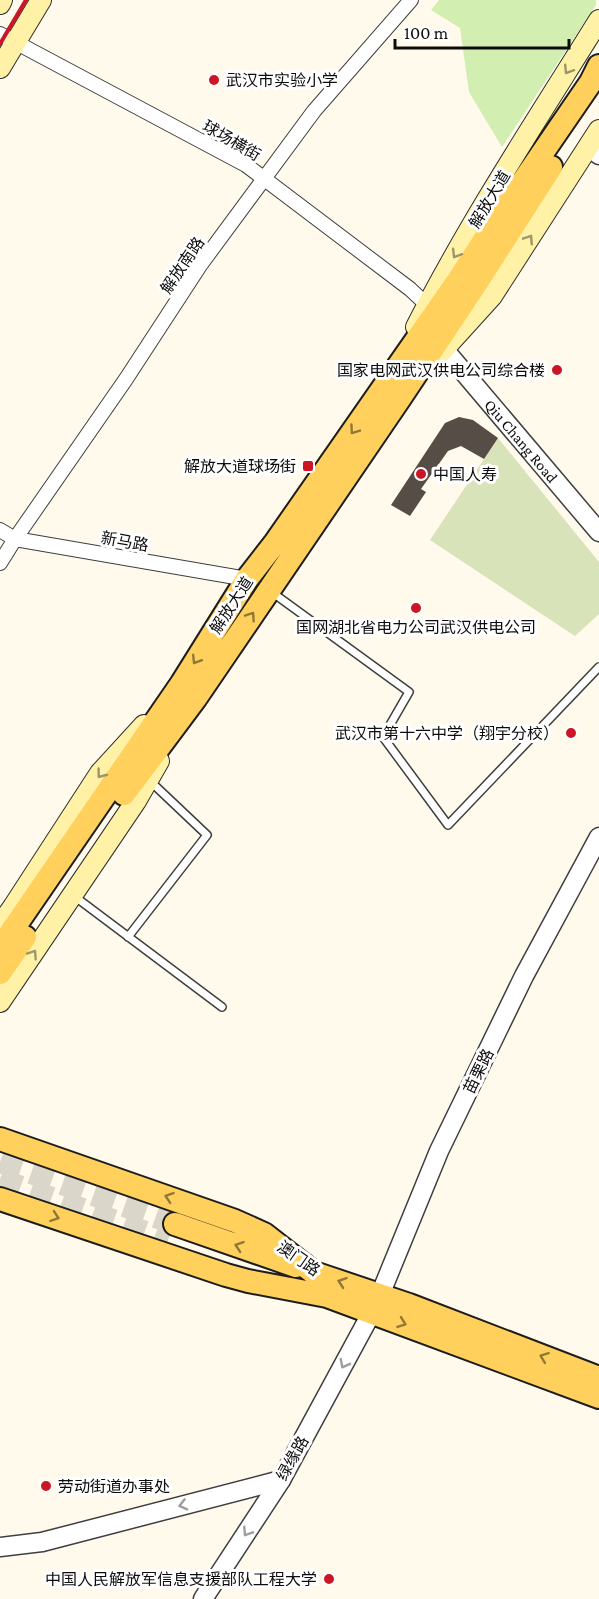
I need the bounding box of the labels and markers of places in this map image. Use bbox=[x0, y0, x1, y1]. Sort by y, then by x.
place label: 武汉市实验小学 bbox=[226, 72, 338, 89]
marker: 武汉市实验小学 bbox=[207, 73, 221, 87]
place label: 国家电网武汉供电公司综合楼 bbox=[337, 362, 545, 379]
marker: 国家电网武汉供电公司综合楼 bbox=[550, 363, 564, 377]
place label: 解放大道球场街 bbox=[184, 458, 296, 475]
marker: 解放大道球场街 bbox=[301, 459, 315, 473]
place label: 中国人寿 bbox=[433, 466, 497, 483]
marker: 中国人寿 bbox=[414, 467, 428, 481]
marker: 国网湖北省电力公司武汉供电公司 bbox=[409, 601, 423, 615]
place label: 国网湖北省电力公司武汉供电公司 bbox=[296, 619, 536, 636]
place label: 武汉市第十六中学（翔宇分校） bbox=[335, 725, 559, 742]
marker: 武汉市第十六中学（翔宇分校） bbox=[564, 726, 578, 740]
place label: 劳动街道办事处 bbox=[58, 1478, 170, 1495]
marker: 劳动街道办事处 bbox=[39, 1479, 53, 1493]
place label: 中国人民解放军信息支援部队工程大学 bbox=[45, 1571, 317, 1588]
marker: 中国人民解放军信息支援部队工程大学 bbox=[322, 1572, 336, 1586]

